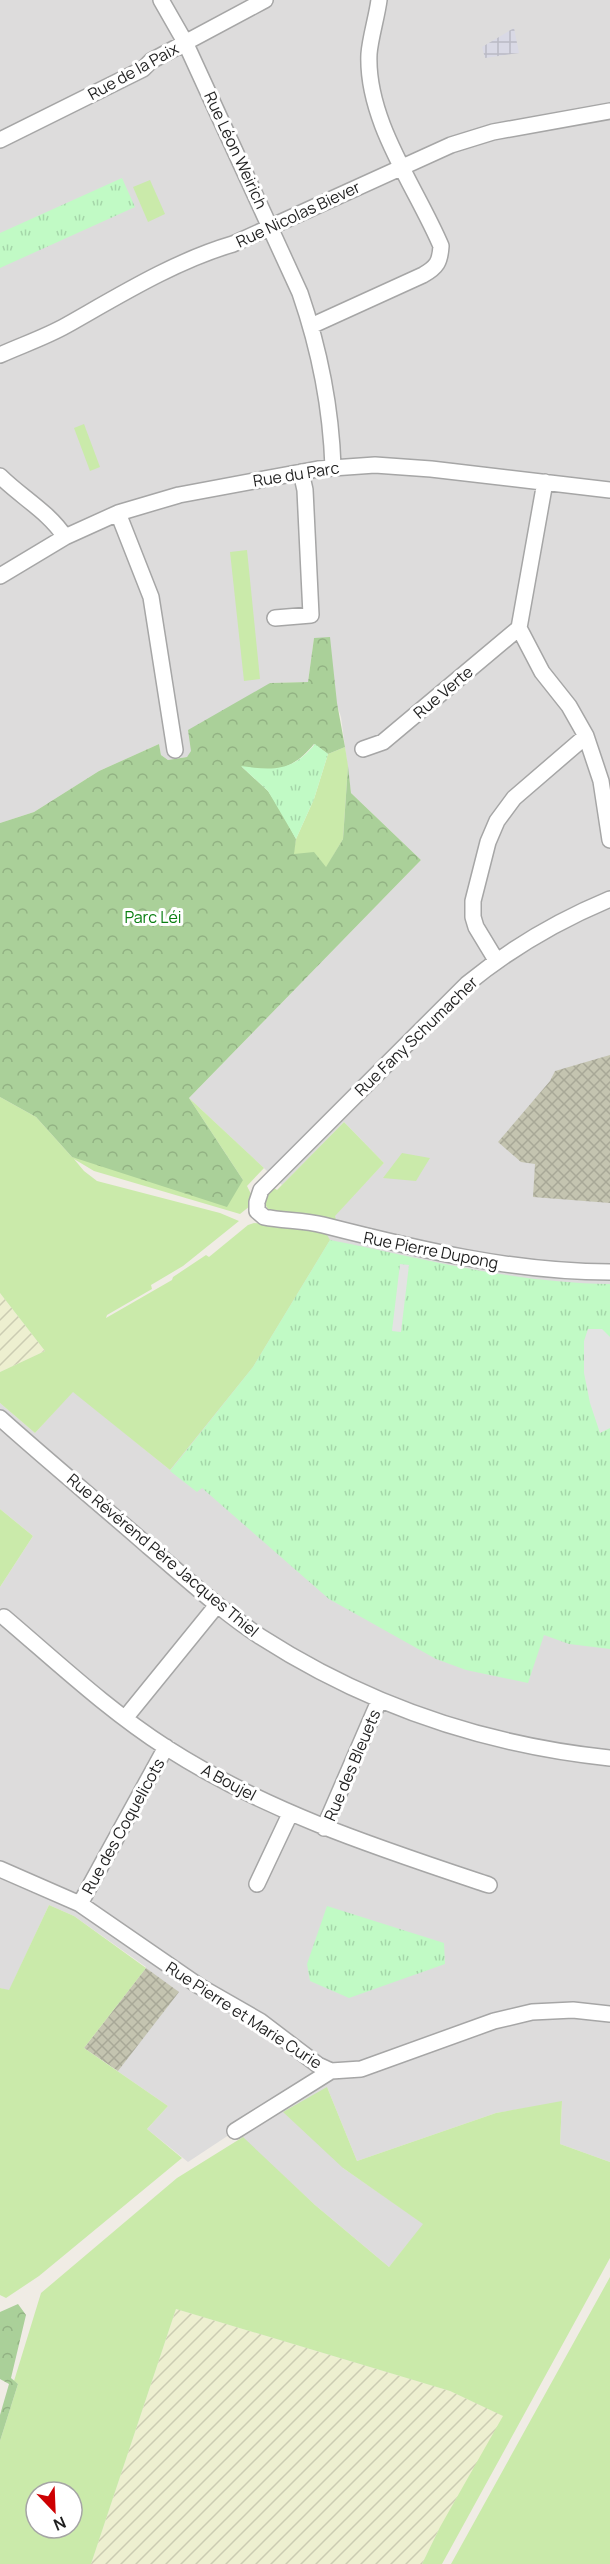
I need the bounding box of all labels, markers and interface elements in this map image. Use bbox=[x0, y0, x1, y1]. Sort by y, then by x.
street label: Rue de la Paix bbox=[84, 37, 183, 105]
street label: Rue Léon Weirich bbox=[199, 88, 273, 212]
street label: Rue Nicolas Biever bbox=[232, 175, 364, 252]
street label: Rue du Parc bbox=[251, 456, 341, 492]
street label: Rue Verte bbox=[409, 661, 477, 723]
park label: Parc Léi bbox=[124, 906, 182, 928]
street label: Rue Fany Schumacher bbox=[350, 971, 483, 1101]
street label: Rue Pierre Dupong bbox=[362, 1226, 500, 1274]
street label: Rue Révérend Père Jacques Thiel bbox=[63, 1468, 263, 1642]
street label: Rue des Bleuets bbox=[319, 1706, 385, 1824]
street label: Rue des Coquelicots bbox=[76, 1754, 170, 1898]
street label: A Boujel bbox=[198, 1758, 260, 1806]
street label: Rue Pierre et Marie Curie bbox=[162, 1956, 326, 2074]
north arrow bbox=[24, 2480, 84, 2540]
text: N bbox=[50, 2511, 69, 2536]

